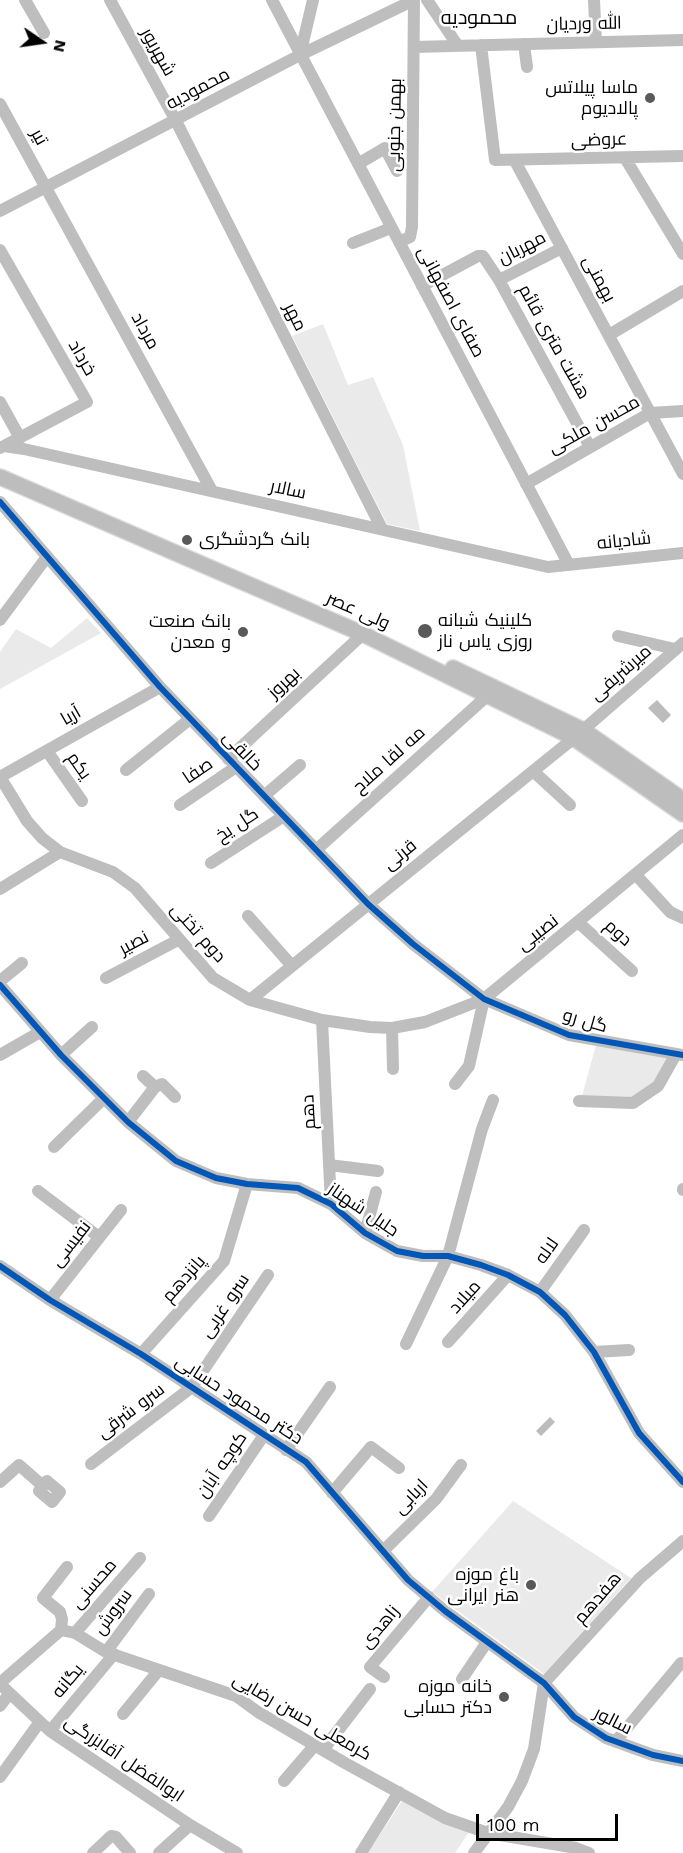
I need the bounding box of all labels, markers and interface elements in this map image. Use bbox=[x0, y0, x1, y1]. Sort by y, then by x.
district label: محمودیه bbox=[441, 6, 517, 30]
north arrow bbox=[12, 12, 72, 72]
street label: الله وردیان bbox=[546, 13, 622, 35]
street label: شهریور bbox=[136, 24, 180, 80]
text: N bbox=[49, 38, 71, 54]
street label: محمودیه bbox=[163, 63, 233, 115]
place label: ماسا پیلاتس پالادیوم bbox=[545, 77, 638, 119]
street label: بهمن جنوبی bbox=[383, 78, 407, 172]
marker: ماسا پیلاتس پالادیوم bbox=[643, 91, 657, 105]
street label: تیر bbox=[26, 125, 52, 149]
street label: عروضی bbox=[570, 128, 628, 152]
street label: مهربان bbox=[494, 227, 550, 269]
street label: صفای اصفهانی bbox=[413, 243, 489, 361]
street label: بهمنی bbox=[578, 252, 620, 306]
street label: هشت متری قائم bbox=[514, 281, 594, 403]
street label: مهر bbox=[279, 299, 311, 335]
street label: مرداد bbox=[126, 309, 164, 353]
street label: خرداد bbox=[63, 336, 101, 380]
street label: محسن ملکی bbox=[545, 391, 643, 459]
street label: سالار bbox=[268, 476, 308, 504]
street label: شادیانه bbox=[596, 527, 652, 555]
place label: بانک گردشگری bbox=[199, 529, 310, 551]
marker: بانک گردشگری bbox=[180, 533, 194, 547]
street label: ولی عصر bbox=[323, 587, 393, 635]
place label: کلینیک شبانه روزی یاس ناز bbox=[438, 610, 532, 652]
place label: بانک صنعت و معدن bbox=[149, 611, 231, 654]
marker: کلینیک شبانه روزی یاس ناز bbox=[416, 622, 434, 640]
marker: بانک صنعت و معدن bbox=[236, 625, 250, 639]
street label: میرشریفی bbox=[586, 640, 656, 706]
street label: بهروز bbox=[263, 663, 305, 703]
street label: آریا bbox=[57, 702, 85, 730]
street label: مه لقا ملاح bbox=[348, 722, 430, 798]
street label: خالقی bbox=[218, 726, 266, 776]
street label: یکم bbox=[62, 748, 96, 784]
street label: صفا bbox=[179, 753, 217, 789]
street label: گل یخ bbox=[211, 803, 263, 847]
street label: قرنی bbox=[379, 835, 421, 875]
street label: دوم تختی bbox=[166, 899, 230, 967]
street label: نصیبی bbox=[513, 910, 563, 956]
street label: دوم bbox=[600, 915, 636, 951]
street label: نصیر bbox=[115, 926, 153, 960]
street label: گل رو bbox=[560, 1004, 610, 1038]
street label: دهم bbox=[297, 1094, 321, 1130]
street label: جلیل شهناز bbox=[323, 1178, 403, 1242]
street label: نفیسی bbox=[46, 1216, 96, 1272]
street label: لاله bbox=[530, 1234, 564, 1268]
street label: پانزدهم bbox=[158, 1251, 210, 1307]
street label: سرو غربی bbox=[196, 1270, 254, 1342]
street label: میلاد bbox=[444, 1276, 486, 1318]
street label: دکتر محمود حسابی bbox=[171, 1351, 307, 1449]
street label: سرو شرقی bbox=[93, 1379, 169, 1443]
street label: کوچه آبان bbox=[192, 1428, 252, 1502]
street label: اربابی bbox=[389, 1475, 433, 1519]
street label: محسنی bbox=[66, 1555, 122, 1613]
place label: باغ موزه هنر ایرانی bbox=[447, 1564, 519, 1606]
street label: هفدهم bbox=[570, 1568, 626, 1628]
marker: باغ موزه هنر ایرانی bbox=[524, 1578, 538, 1592]
street label: سروش bbox=[89, 1585, 137, 1639]
street label: زاهدی bbox=[356, 1601, 404, 1653]
street label: یگانه bbox=[47, 1659, 89, 1703]
street label: کرمعلی حسن رضایی bbox=[229, 1668, 375, 1766]
place label: خانه موزه دکتر حسابی bbox=[404, 1676, 492, 1718]
marker: خانه موزه دکتر حسابی bbox=[497, 1690, 511, 1704]
street label: سالور bbox=[590, 1702, 636, 1740]
street label: ابوالفضل آقابزرگی bbox=[60, 1711, 188, 1807]
scale bar bbox=[479, 1802, 622, 1840]
text: 100 m bbox=[487, 1814, 540, 1835]

